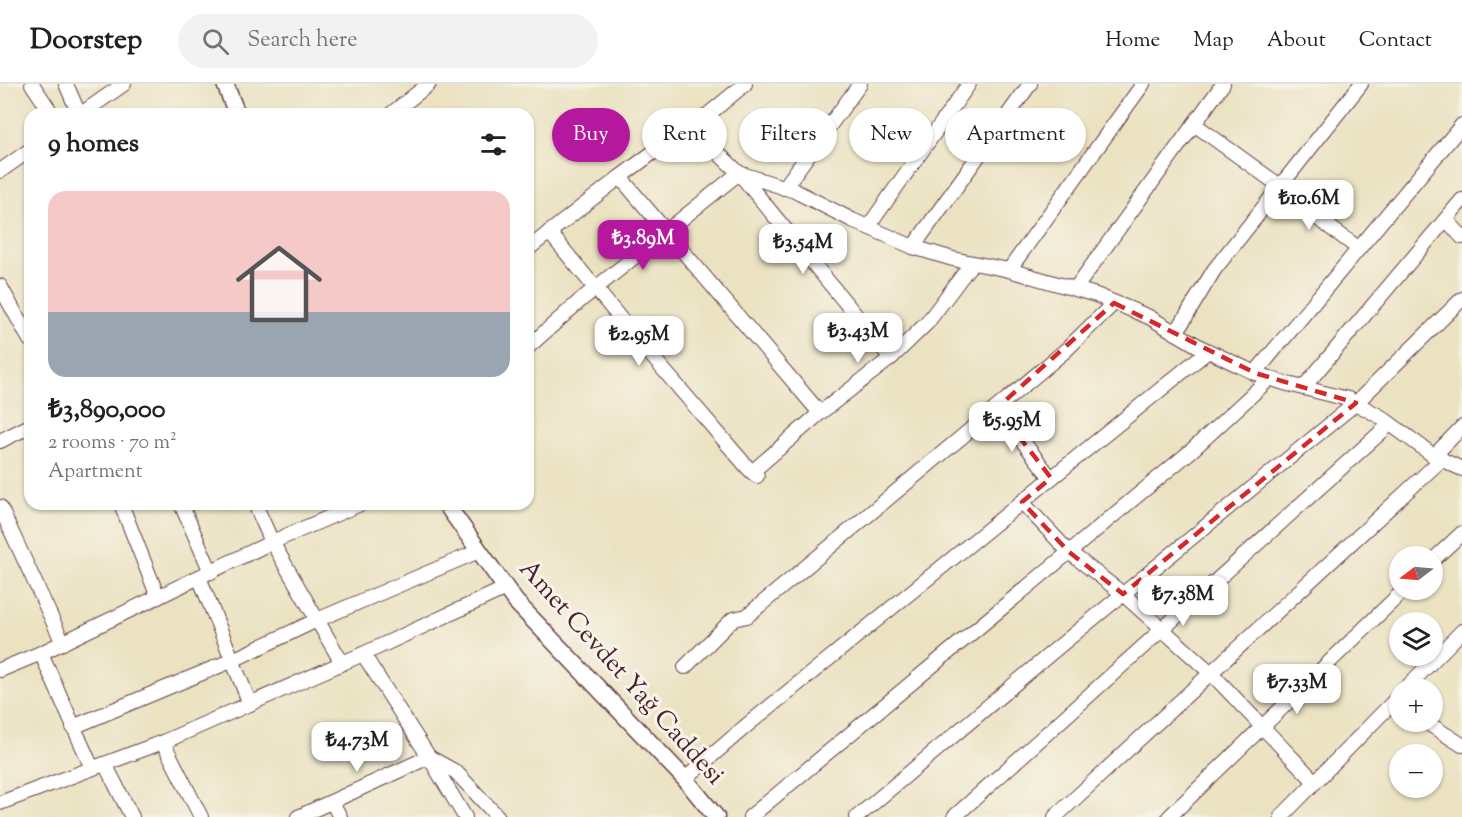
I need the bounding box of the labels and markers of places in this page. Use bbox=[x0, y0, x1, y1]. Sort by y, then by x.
pin: ₺10.6M bbox=[1260, 180, 1358, 231]
pin: ₺3.89M bbox=[594, 220, 692, 271]
pin: ₺3.54M bbox=[754, 224, 852, 275]
pin: ₺3.43M bbox=[809, 313, 907, 364]
pin: ₺2.95M bbox=[590, 316, 688, 367]
pin: ₺5.95M bbox=[963, 402, 1061, 453]
pin: ₺7.38M bbox=[1134, 576, 1232, 627]
pin: ₺7.33M bbox=[1248, 664, 1346, 715]
pin: ₺4.73M bbox=[308, 722, 406, 773]

